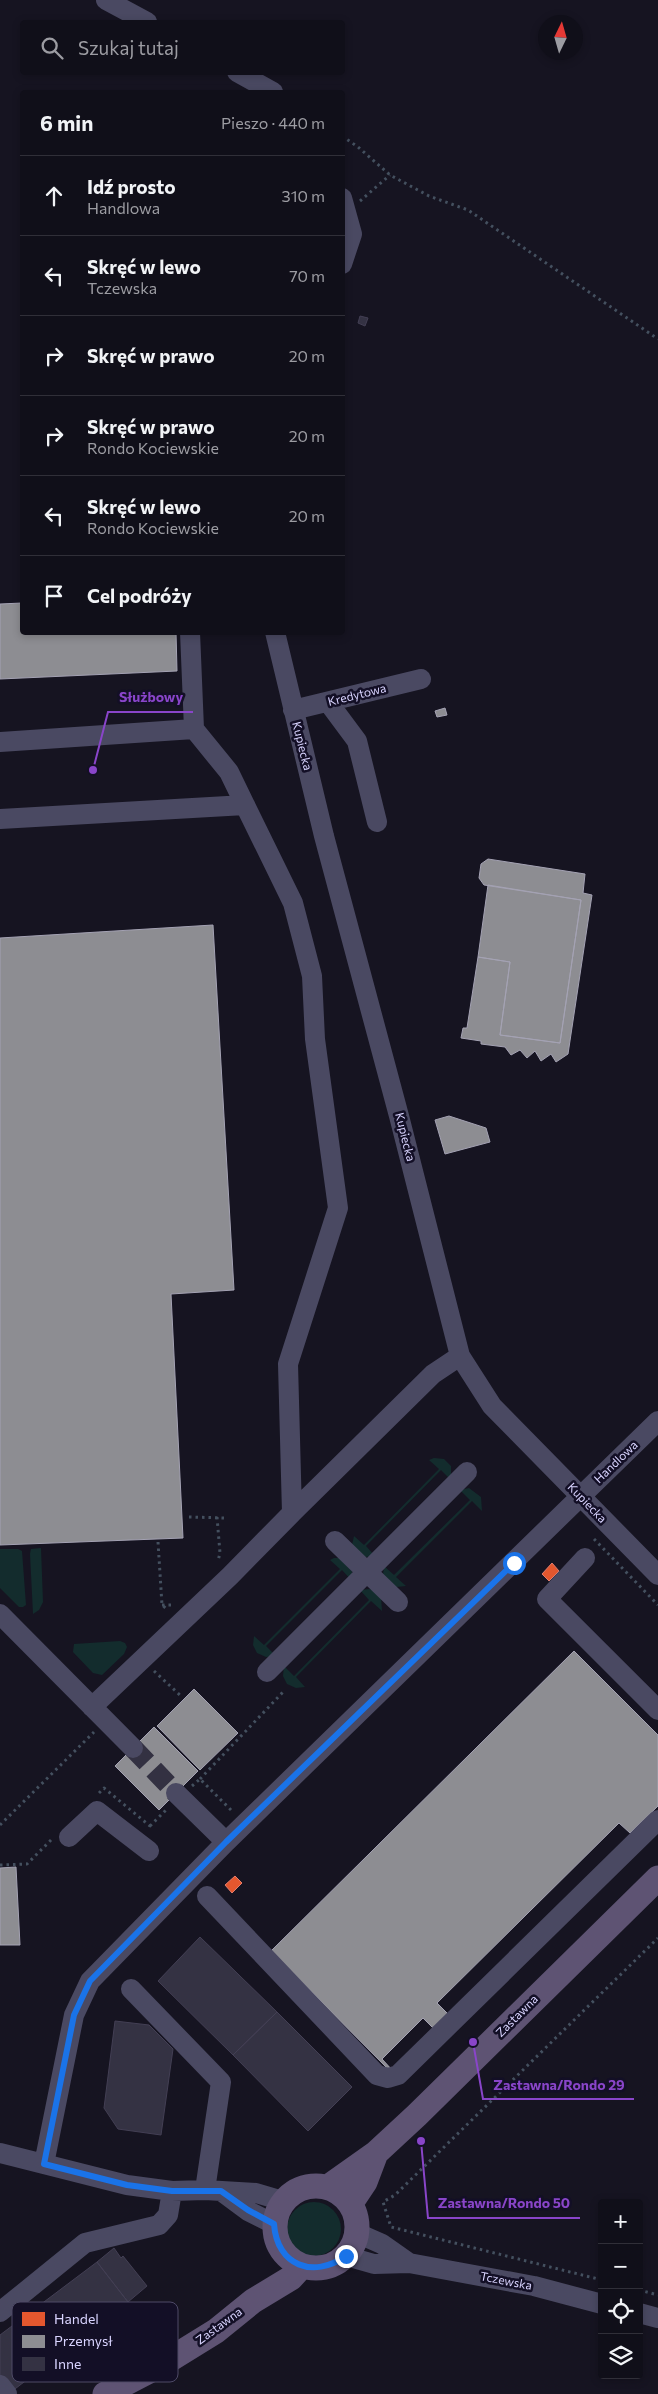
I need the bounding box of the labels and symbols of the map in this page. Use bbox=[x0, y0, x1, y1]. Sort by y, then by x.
north arrow bbox=[538, 15, 583, 60]
street label: Kredytowa bbox=[326, 680, 387, 708]
callout: Służbowy bbox=[108, 683, 193, 712]
text: Służbowy bbox=[119, 688, 183, 705]
street label: Kupiecka bbox=[290, 720, 316, 772]
street label: Kupiecka bbox=[393, 1111, 419, 1163]
street label: Handlowa bbox=[591, 1437, 640, 1485]
street label: Kupiecka bbox=[565, 1480, 610, 1525]
route start bbox=[503, 1552, 526, 1575]
street label: Zastawna bbox=[492, 1991, 540, 2039]
callout: Zastawna/Rondo 29 bbox=[483, 2070, 634, 2099]
text: Zastawna/Rondo 29 bbox=[493, 2076, 625, 2093]
callout: Zastawna/Rondo 50 bbox=[428, 2189, 580, 2218]
text: Zastawna/Rondo 50 bbox=[438, 2194, 570, 2211]
route end bbox=[335, 2245, 358, 2268]
street label: Tczewska bbox=[479, 2268, 533, 2292]
legend bbox=[12, 2302, 178, 2382]
street label: Zastawna bbox=[193, 2304, 244, 2347]
text: Handel bbox=[54, 2310, 99, 2327]
text: Przemysł bbox=[54, 2332, 113, 2349]
text: Inne bbox=[54, 2355, 81, 2372]

